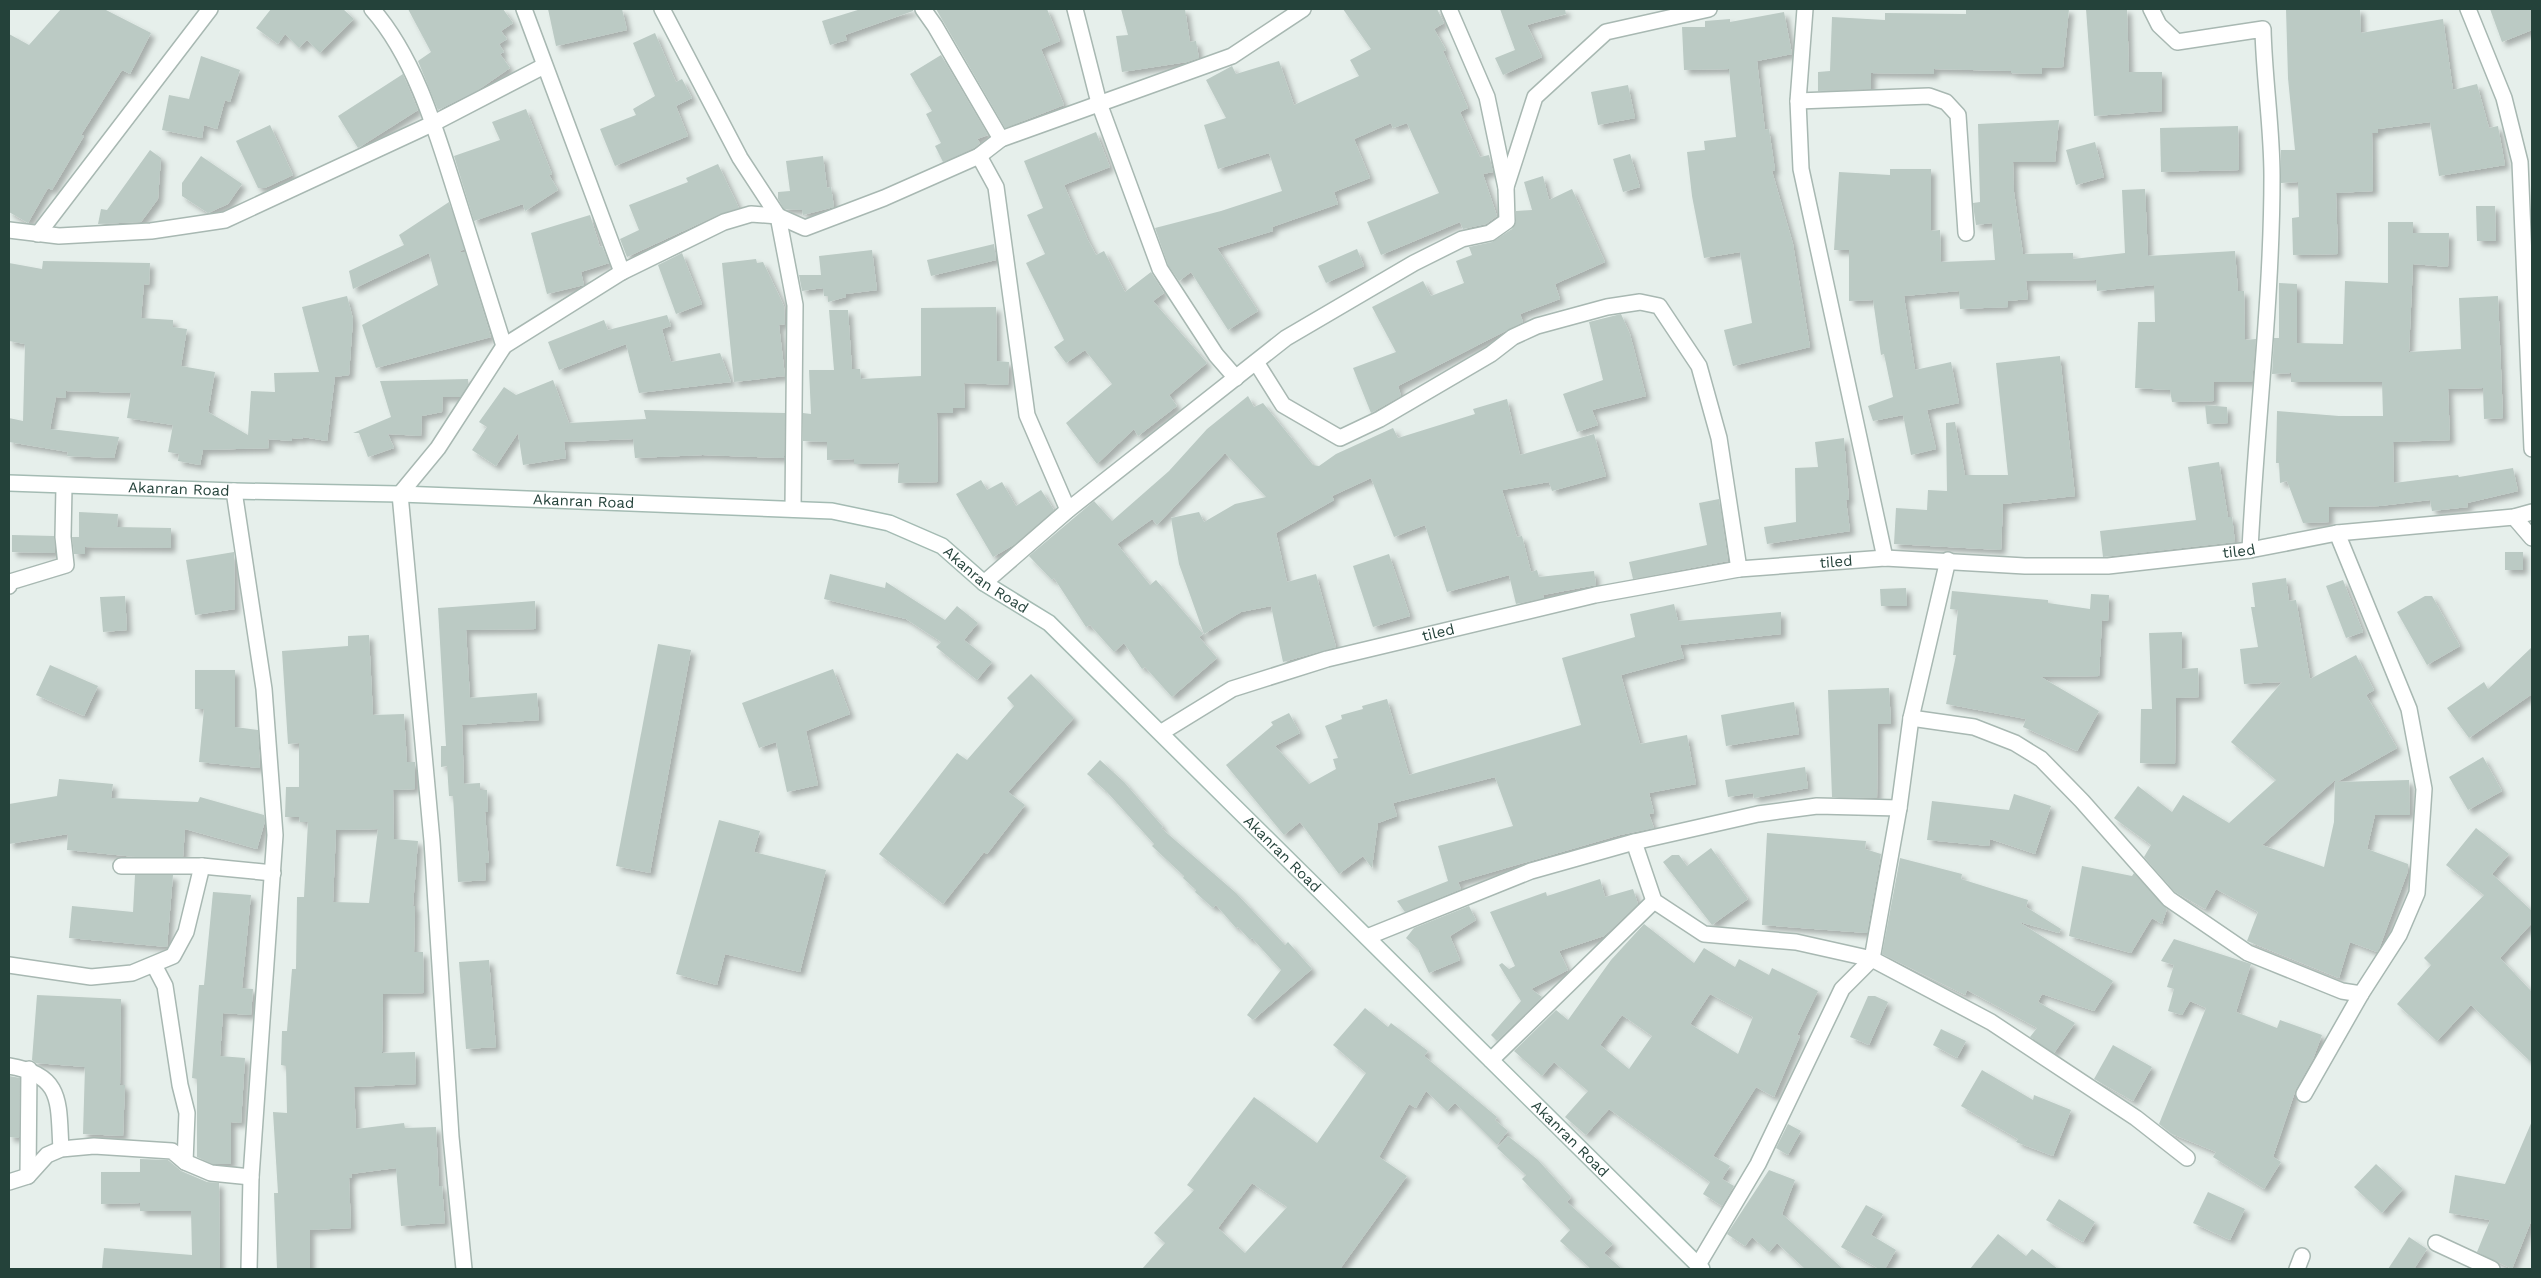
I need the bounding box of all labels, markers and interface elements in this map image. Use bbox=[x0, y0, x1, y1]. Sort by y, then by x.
street label: Akanran Road bbox=[128, 478, 230, 500]
street label: Akanran Road bbox=[533, 490, 635, 512]
street label: tiled bbox=[2222, 540, 2257, 562]
street label: Akanran Road bbox=[940, 542, 1032, 617]
street label: tiled bbox=[1819, 551, 1853, 572]
street label: tiled bbox=[1420, 620, 1456, 645]
street label: Akanran Road bbox=[1240, 812, 1325, 896]
street label: Akanran Road bbox=[1528, 1097, 1613, 1181]

